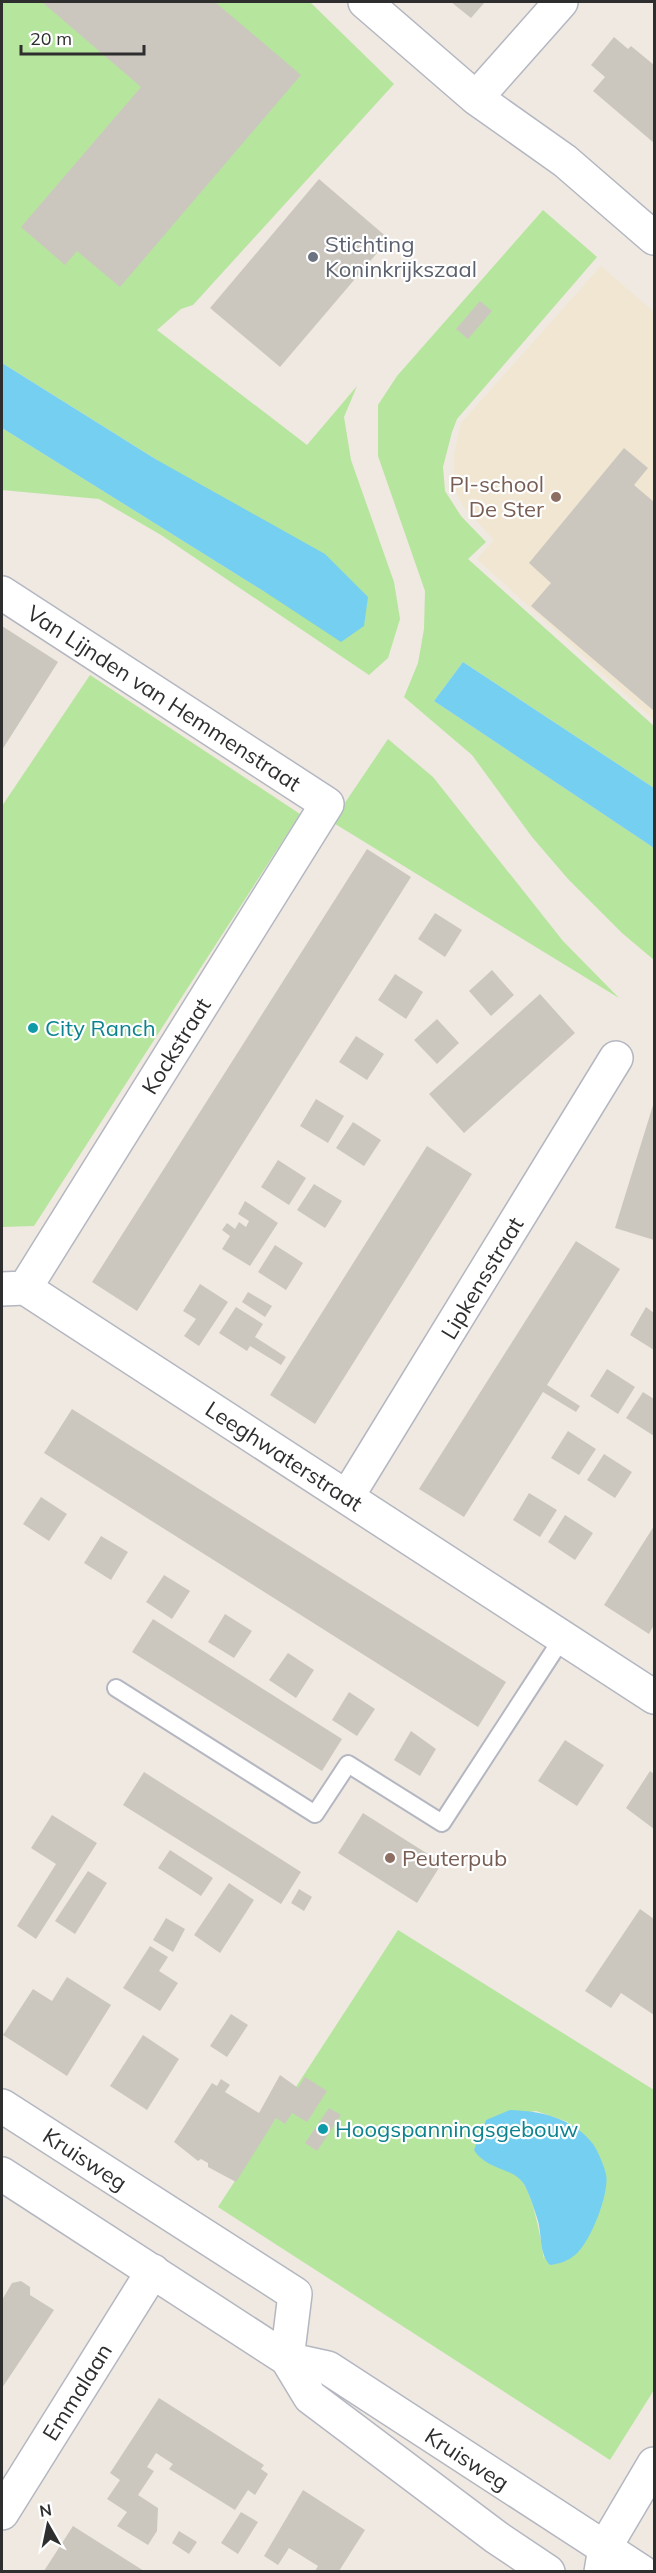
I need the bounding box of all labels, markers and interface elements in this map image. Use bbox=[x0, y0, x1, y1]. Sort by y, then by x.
scale bar bbox=[21, 18, 144, 56]
text: 20 m bbox=[30, 27, 72, 50]
place label: Stichting Koninkrijkszaal bbox=[325, 230, 477, 283]
marker: Stichting Koninkrijkszaal bbox=[306, 250, 320, 264]
place label: PI-school De Ster bbox=[449, 470, 544, 523]
marker: PI-school De Ster bbox=[549, 490, 563, 504]
street label: Van Lijnden van Hemmenstraat bbox=[22, 599, 307, 797]
street label: Kockstraat bbox=[135, 992, 217, 1100]
place label: City Ranch bbox=[45, 1014, 156, 1042]
marker: City Ranch bbox=[26, 1021, 40, 1035]
street label: Lipkensstraat bbox=[435, 1212, 530, 1344]
street label: Leeghwaterstraat bbox=[200, 1395, 368, 1517]
place label: Peuterpub bbox=[402, 1844, 507, 1872]
marker: Peuterpub bbox=[383, 1851, 397, 1865]
place label: Hoogspanningsgebouw bbox=[335, 2115, 578, 2143]
street label: Kruisweg bbox=[38, 2121, 132, 2197]
marker: Hoogspanningsgebouw bbox=[316, 2122, 330, 2136]
street label: Emmalaan bbox=[36, 2338, 118, 2446]
street label: Kruisweg bbox=[420, 2421, 514, 2497]
north arrow bbox=[18, 2495, 78, 2555]
text: N bbox=[38, 2499, 53, 2521]

